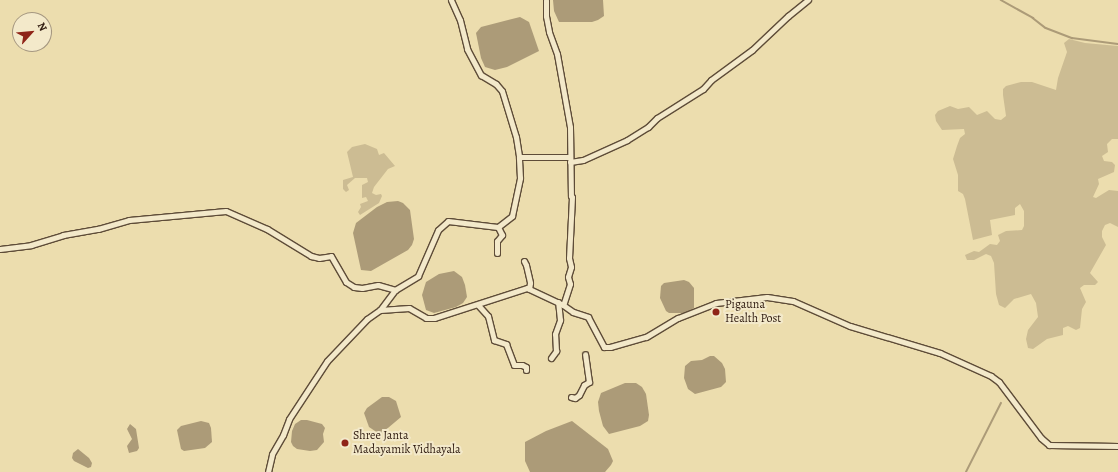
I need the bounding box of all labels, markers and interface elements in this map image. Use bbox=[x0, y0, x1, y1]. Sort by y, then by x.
north arrow bbox=[12, 12, 52, 52]
text: N bbox=[34, 20, 51, 34]
place label: Pigauna Health Post bbox=[725, 298, 781, 326]
marker: Pigauna Health Post bbox=[710, 306, 722, 318]
place label: Shree Janta Madayamik Vidhayala bbox=[353, 429, 461, 457]
marker: Shree Janta Madayamik Vidhayala bbox=[340, 438, 350, 448]

